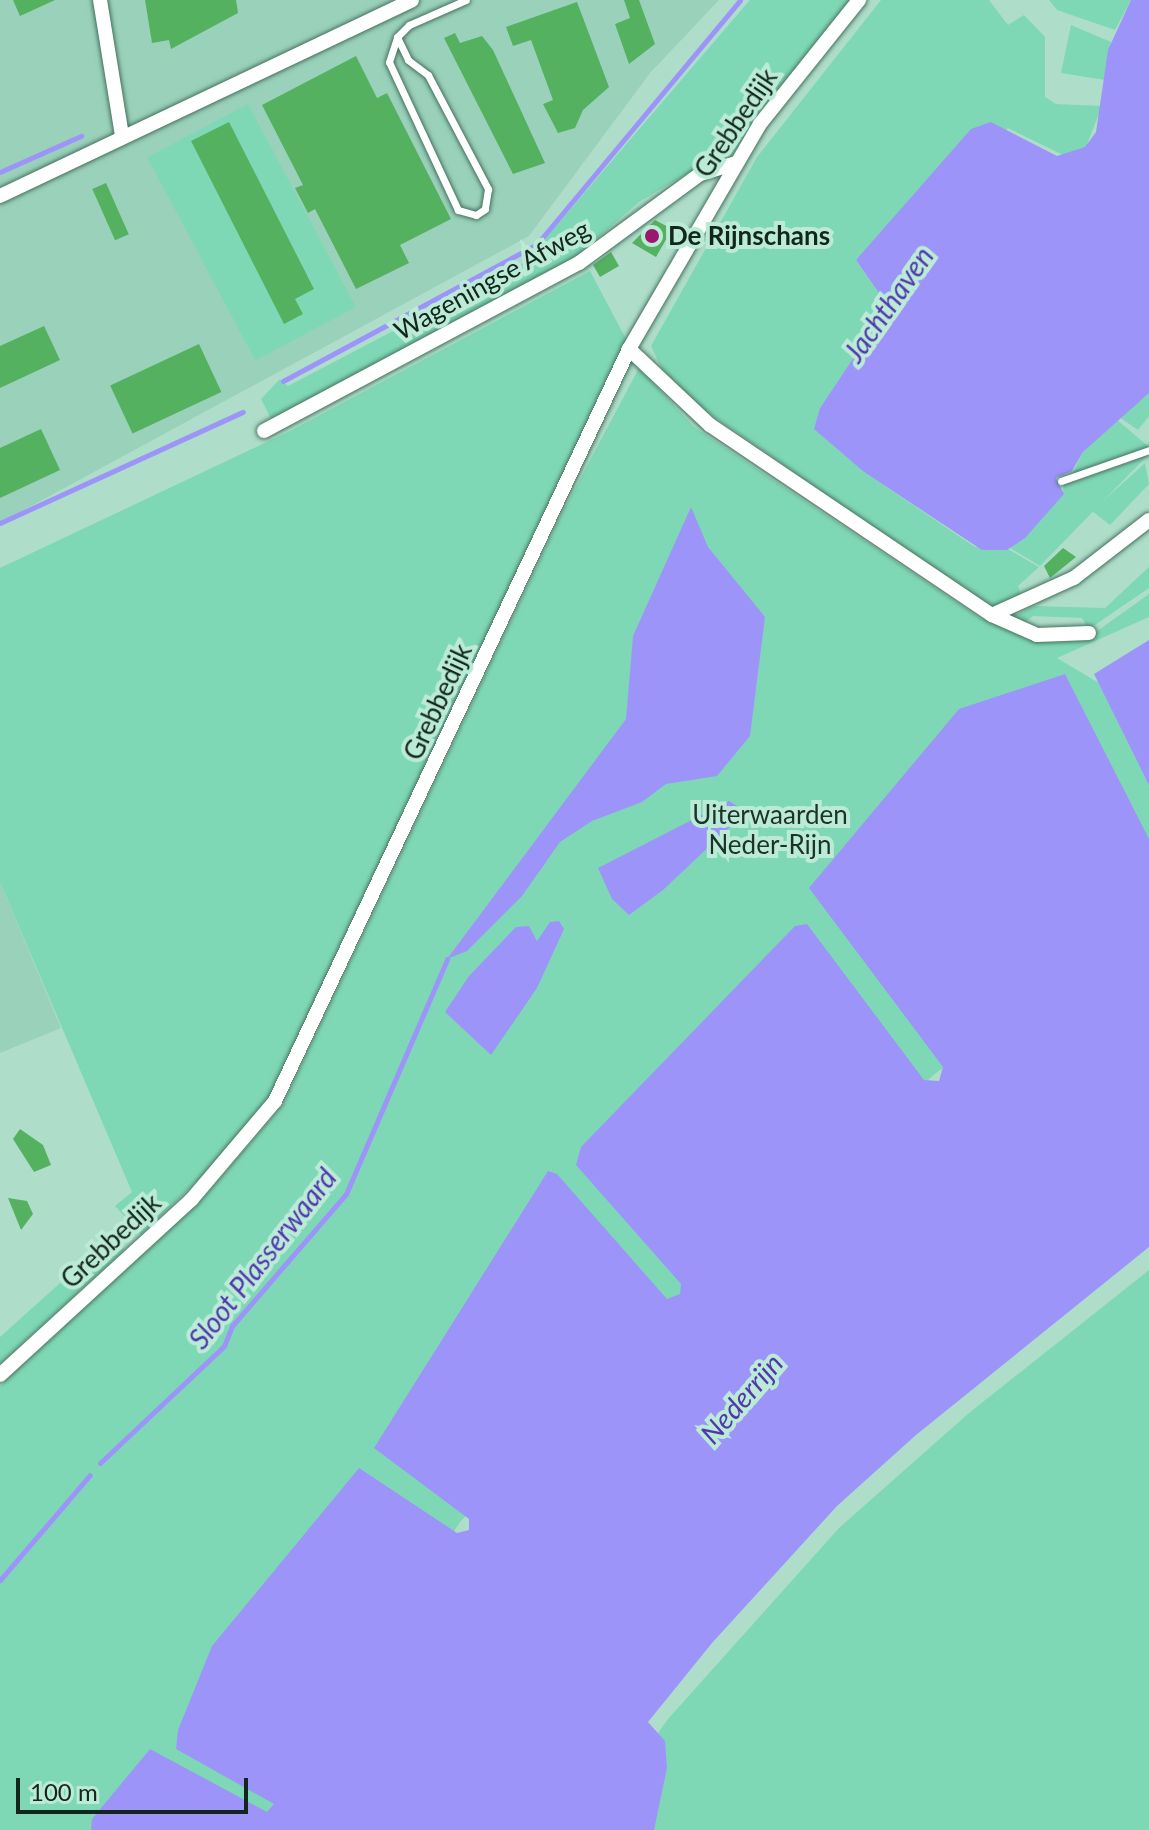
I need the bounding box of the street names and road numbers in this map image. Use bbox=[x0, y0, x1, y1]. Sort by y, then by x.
street label: Grebbedijk bbox=[688, 63, 784, 183]
street label: Wageningse Afweg bbox=[388, 213, 596, 347]
street label: Grebbedijk bbox=[398, 639, 478, 765]
street label: Grebbedijk bbox=[55, 1187, 167, 1295]

